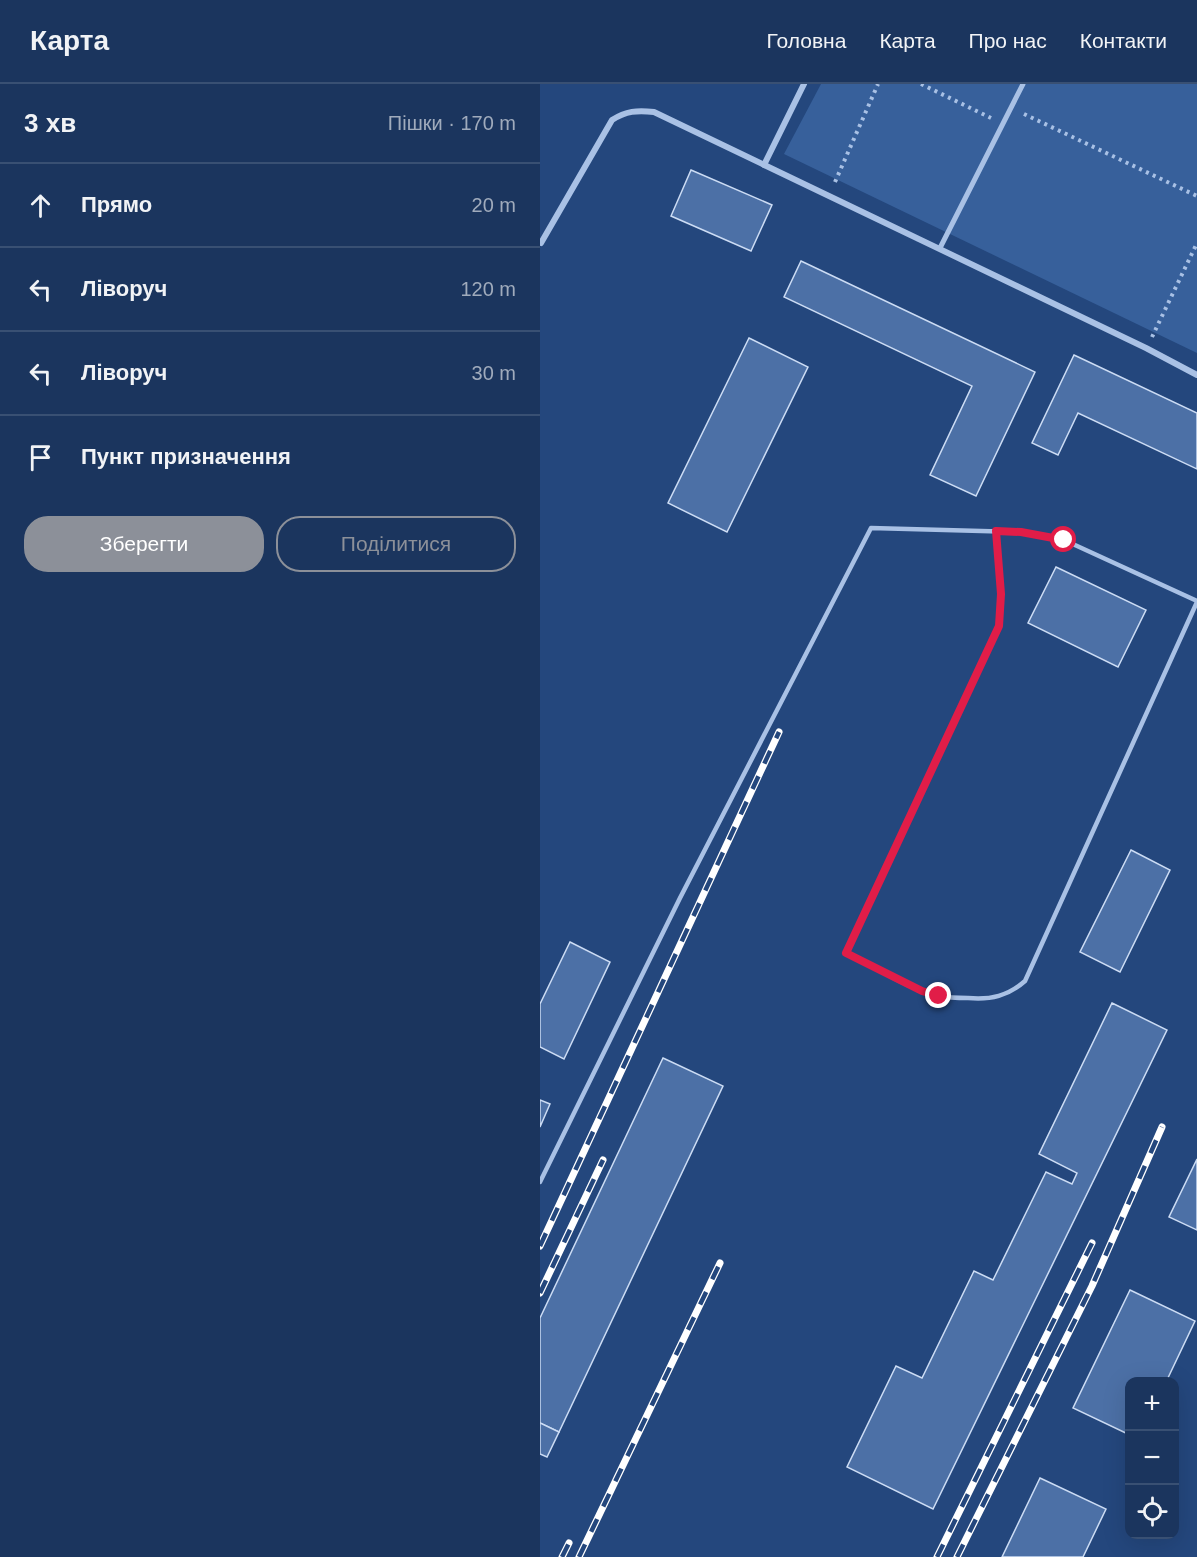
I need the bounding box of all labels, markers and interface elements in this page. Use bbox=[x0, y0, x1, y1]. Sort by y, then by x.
text: Карта bbox=[30, 25, 109, 56]
text: Головна bbox=[767, 29, 846, 52]
text: Карта bbox=[879, 29, 936, 52]
text: Про нас bbox=[969, 29, 1047, 52]
text: Контакти bbox=[1080, 29, 1167, 52]
text: 3 хв bbox=[24, 108, 76, 138]
text: Пішки · 170 m bbox=[388, 112, 516, 134]
icon: ahead bbox=[24, 189, 57, 222]
text: Прямо bbox=[81, 192, 152, 217]
text: 20 m bbox=[472, 194, 516, 216]
icon: left bbox=[24, 273, 57, 306]
text: Ліворуч bbox=[81, 276, 167, 301]
text: 120 m bbox=[460, 278, 516, 300]
icon: left bbox=[24, 357, 57, 390]
text: Ліворуч bbox=[81, 360, 167, 385]
text: 30 m bbox=[472, 362, 516, 384]
icon: arrive bbox=[24, 441, 57, 474]
text: Пункт призначення bbox=[81, 444, 291, 469]
button: Зберегти bbox=[24, 516, 264, 572]
button: Поділитися bbox=[276, 516, 516, 572]
route start bbox=[1050, 526, 1076, 552]
route end bbox=[925, 982, 951, 1008]
map controls bbox=[1125, 1377, 1179, 1539]
button: + bbox=[1125, 1377, 1179, 1431]
button: − bbox=[1125, 1431, 1179, 1485]
button: locate bbox=[1125, 1485, 1179, 1539]

